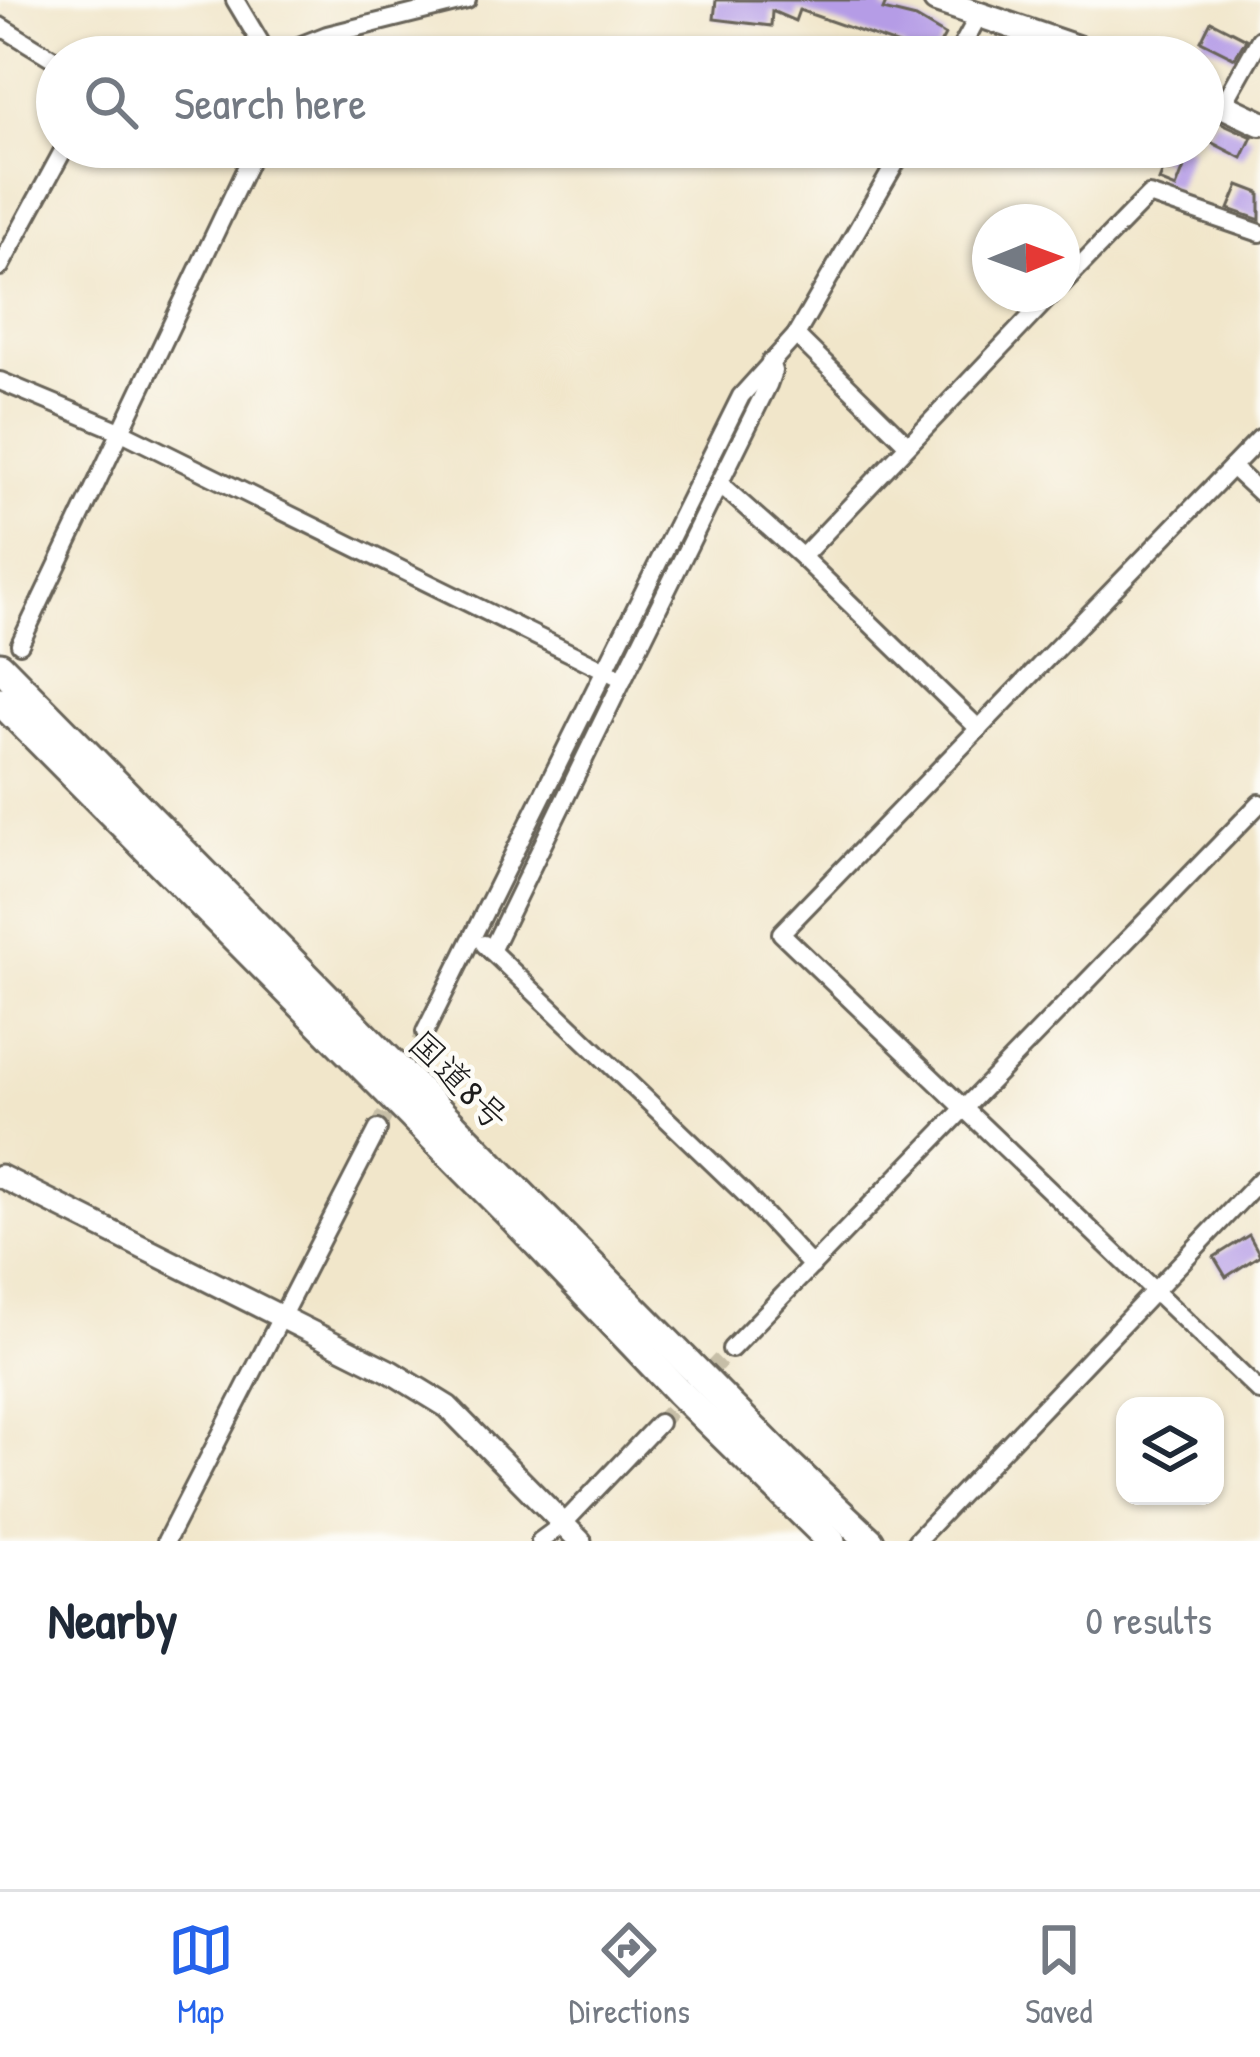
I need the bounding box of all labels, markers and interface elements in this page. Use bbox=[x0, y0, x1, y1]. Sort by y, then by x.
search box bbox=[36, 36, 1224, 168]
icon: search bbox=[78, 69, 144, 135]
text: Search here bbox=[174, 72, 366, 133]
north arrow bbox=[972, 204, 1080, 312]
street label: 国道8号 bbox=[398, 1019, 520, 1141]
map controls bbox=[1116, 1397, 1224, 1505]
button: layers bbox=[1116, 1397, 1224, 1505]
text: Nearby bbox=[48, 1585, 178, 1654]
text: 0 results bbox=[1086, 1593, 1212, 1646]
tab: Map bbox=[168, 1917, 234, 2033]
tab: Directions bbox=[569, 1917, 690, 2033]
tab: Saved bbox=[1025, 1917, 1092, 2033]

